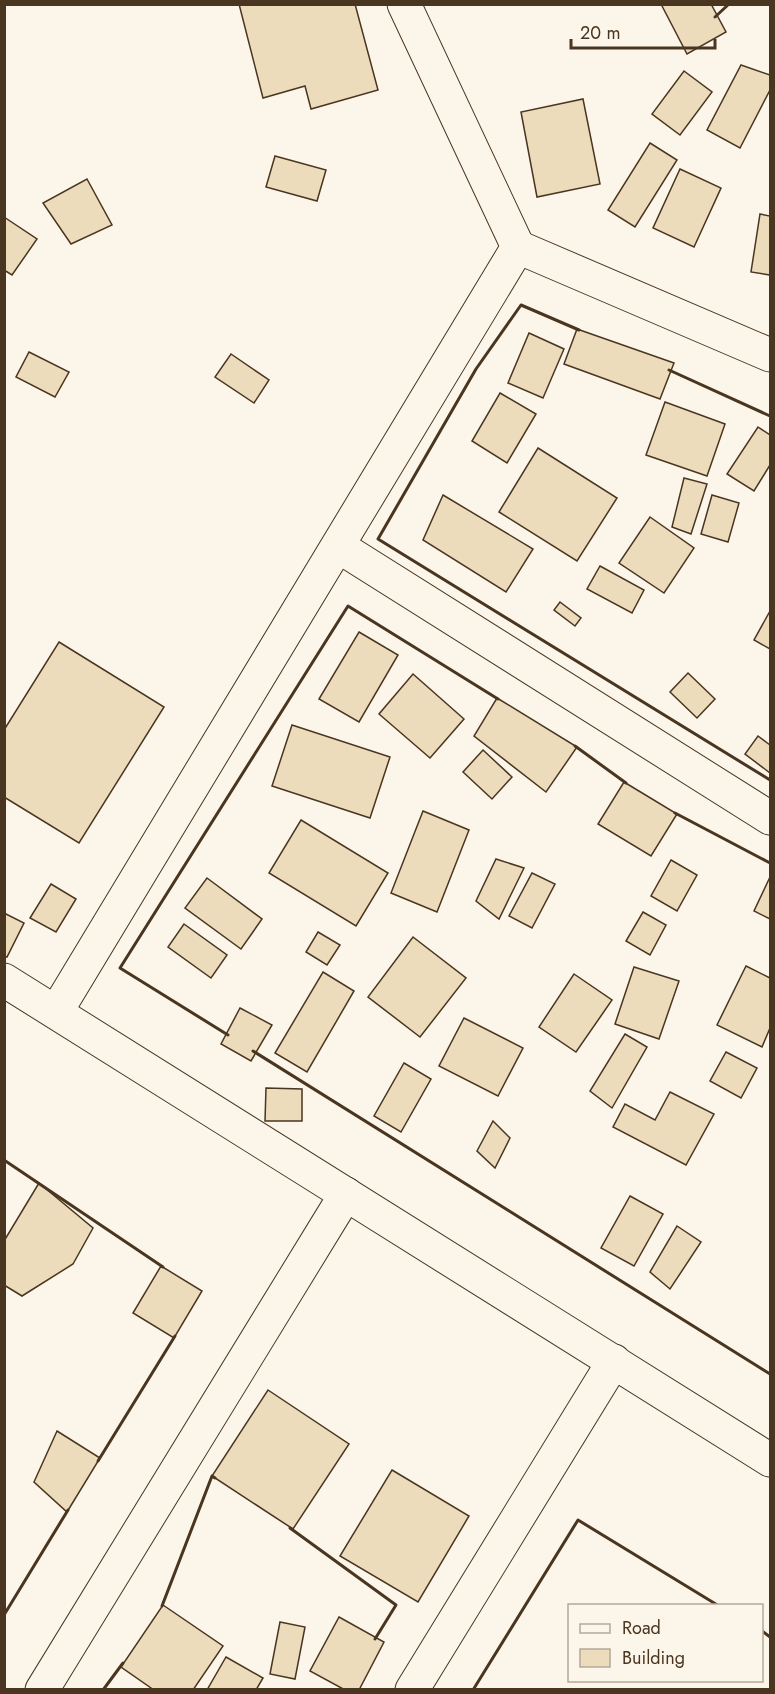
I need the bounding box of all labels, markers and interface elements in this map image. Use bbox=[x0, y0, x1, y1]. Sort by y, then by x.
scale bar bbox=[571, 12, 715, 50]
text: 20 m bbox=[580, 20, 620, 46]
legend bbox=[568, 1604, 763, 1682]
text: Road bbox=[622, 1615, 661, 1641]
text: Building bbox=[622, 1645, 685, 1671]

